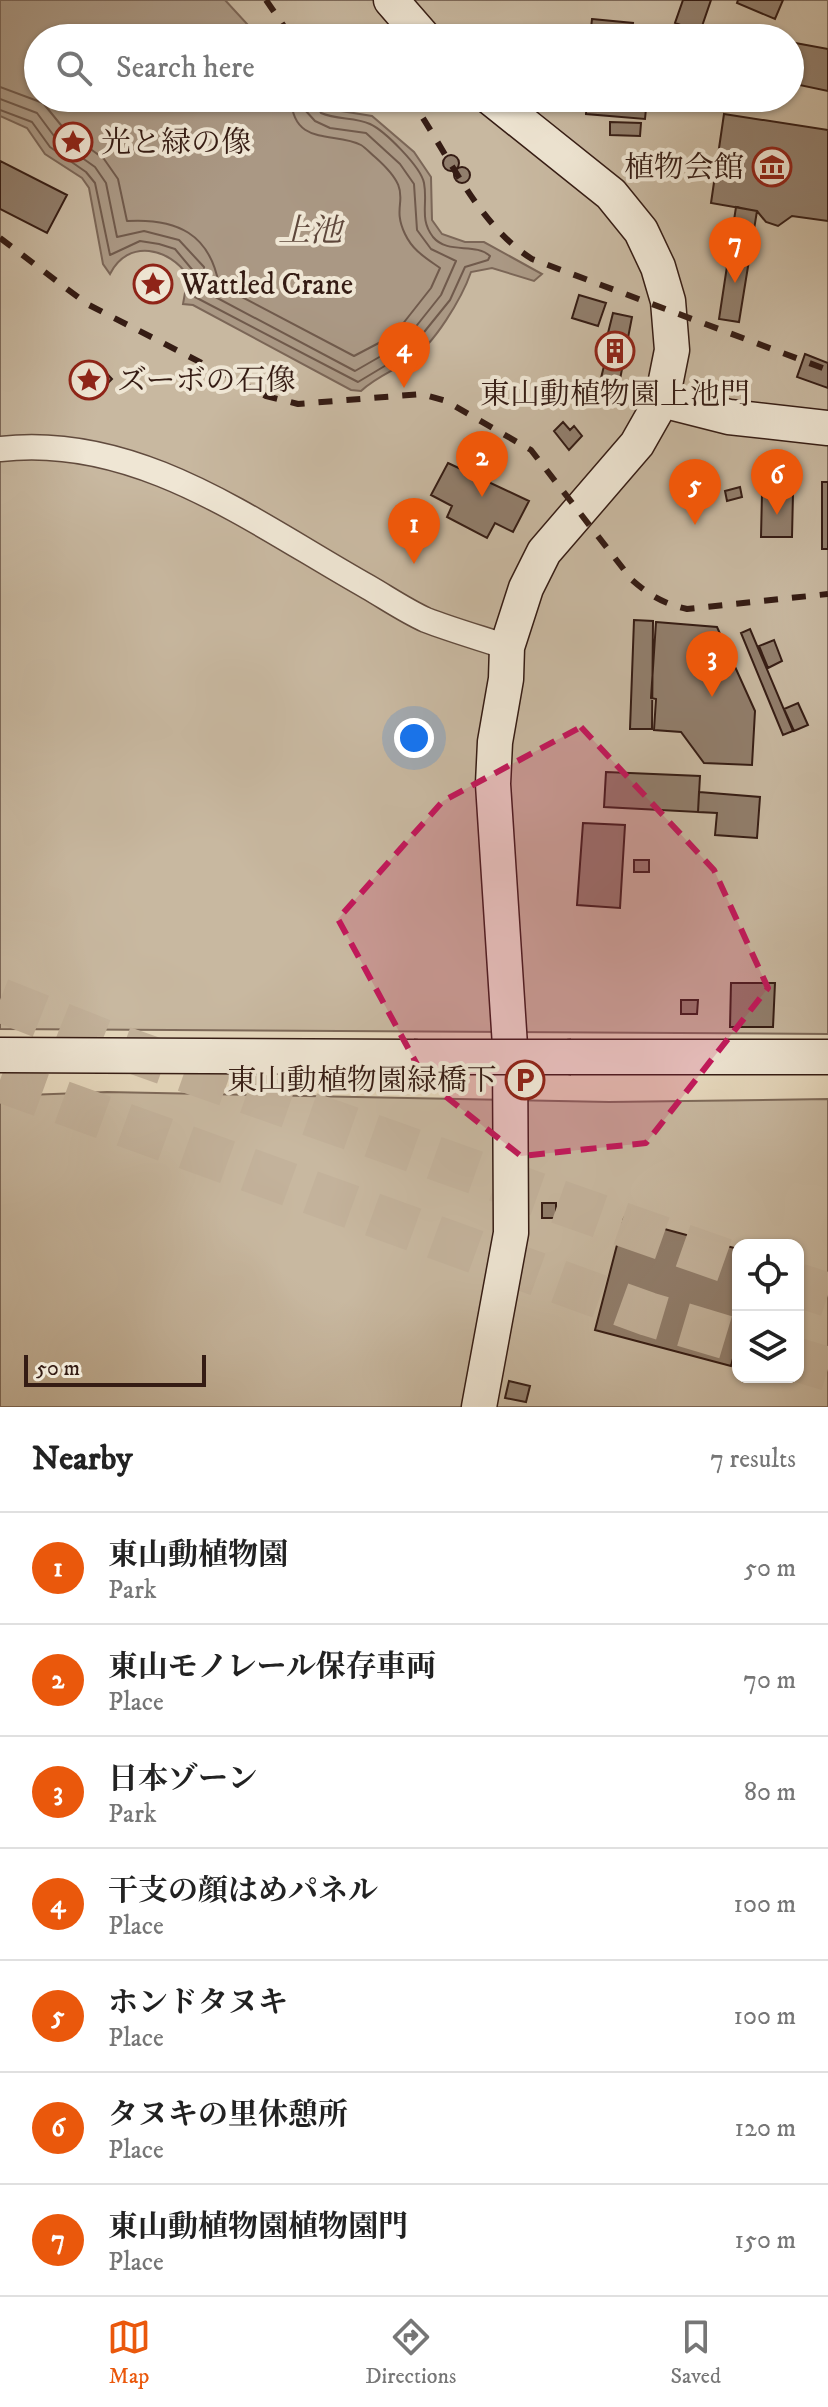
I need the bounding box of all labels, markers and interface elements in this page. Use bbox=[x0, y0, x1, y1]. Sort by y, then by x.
search box bbox=[24, 24, 804, 112]
icon: search bbox=[52, 46, 96, 90]
text: Search here bbox=[116, 50, 255, 87]
place icon: 光と緑の像 bbox=[52, 121, 94, 163]
place label: 光と緑の像 bbox=[101, 125, 251, 162]
museum icon: 植物会館 bbox=[751, 146, 793, 188]
place label: 植物会館 bbox=[624, 150, 744, 187]
water label: 上池 bbox=[278, 212, 345, 252]
pin: 7 bbox=[709, 217, 761, 283]
place icon: Wattled Crane bbox=[132, 263, 174, 305]
place label: Wattled Crane bbox=[180, 267, 353, 304]
pin: 4 bbox=[378, 322, 430, 388]
building icon: 東山動植物園上池門 bbox=[594, 330, 636, 372]
place icon: ズーボの石像 bbox=[68, 359, 110, 401]
place label: ズーボの石像 bbox=[117, 363, 296, 400]
place label: 東山動植物園上池門 bbox=[480, 377, 750, 414]
pin: 2 bbox=[456, 431, 508, 497]
pin: 6 bbox=[751, 449, 803, 515]
pin: 5 bbox=[669, 459, 721, 525]
pin: 1 bbox=[388, 498, 440, 564]
pin: 3 bbox=[686, 631, 738, 697]
your location bbox=[394, 718, 434, 758]
parking icon: 東山動植物園緑橋下 bbox=[504, 1059, 546, 1101]
place label: 東山動植物園緑橋下 bbox=[227, 1063, 497, 1100]
map controls bbox=[732, 1239, 804, 1383]
button: locate bbox=[732, 1239, 804, 1311]
button: layers bbox=[732, 1311, 804, 1383]
scale bar bbox=[24, 1351, 206, 1387]
text: 50 m bbox=[36, 1355, 80, 1382]
text: Nearby bbox=[32, 1438, 133, 1480]
text: 7 results bbox=[710, 1443, 796, 1476]
text: 東山動植物園 bbox=[108, 1537, 288, 1574]
text: 1 bbox=[53, 1552, 63, 1585]
text: 50 m bbox=[744, 1552, 796, 1585]
text: Park bbox=[108, 1574, 157, 1607]
text: 東山モノレール保存車両 bbox=[108, 1649, 436, 1686]
text: 2 bbox=[52, 1664, 64, 1697]
text: 70 m bbox=[743, 1664, 796, 1697]
text: Place bbox=[108, 1686, 164, 1719]
text: 日本ゾーン bbox=[108, 1761, 257, 1798]
text: 3 bbox=[53, 1776, 63, 1809]
text: 80 m bbox=[744, 1776, 796, 1809]
text: Park bbox=[108, 1798, 157, 1831]
text: 干支の顔はめパネル bbox=[108, 1873, 378, 1910]
text: 4 bbox=[51, 1888, 65, 1921]
text: 100 m bbox=[733, 1888, 796, 1921]
text: Place bbox=[108, 1910, 164, 1943]
text: ホンドタヌキ bbox=[108, 1985, 288, 2022]
text: 5 bbox=[52, 2000, 64, 2033]
text: 100 m bbox=[733, 2000, 796, 2033]
text: Place bbox=[108, 2022, 164, 2055]
text: タヌキの里休憩所 bbox=[108, 2097, 348, 2134]
text: 6 bbox=[51, 2112, 65, 2145]
text: 120 m bbox=[735, 2112, 796, 2145]
text: Place bbox=[108, 2134, 164, 2167]
text: 東山動植物園植物園門 bbox=[108, 2209, 408, 2246]
text: 7 bbox=[51, 2224, 65, 2257]
text: 150 m bbox=[735, 2224, 796, 2257]
text: Place bbox=[108, 2246, 164, 2279]
tab: Map bbox=[107, 2315, 151, 2390]
tab: Directions bbox=[365, 2315, 456, 2390]
tab: Saved bbox=[670, 2315, 721, 2390]

